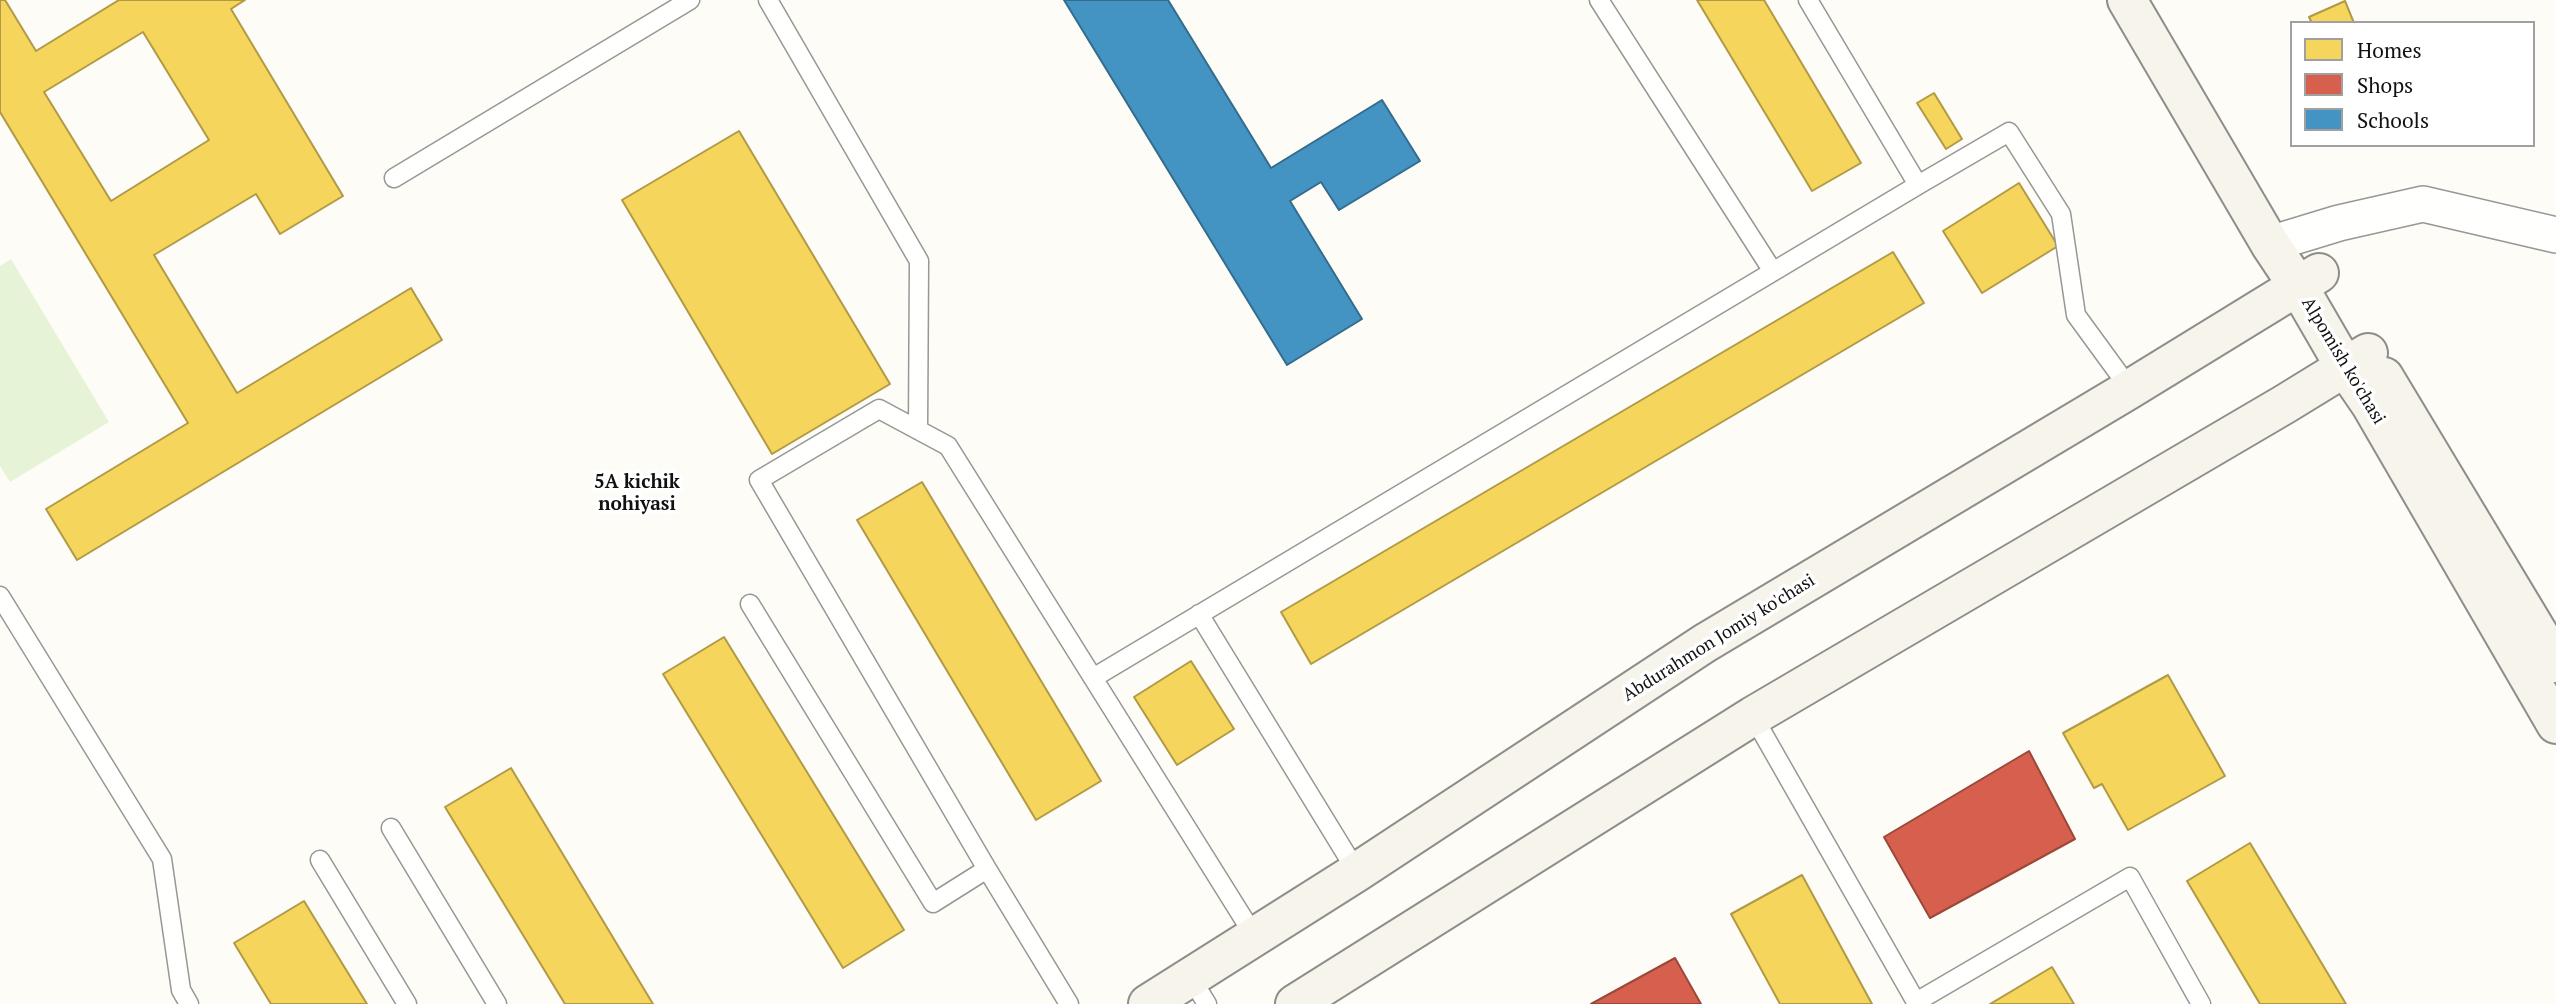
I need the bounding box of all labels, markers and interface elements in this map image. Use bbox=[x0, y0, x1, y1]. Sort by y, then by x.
legend bbox=[2290, 21, 2535, 147]
text: Homes bbox=[2357, 36, 2422, 64]
text: Shops bbox=[2357, 71, 2413, 99]
text: Schools bbox=[2357, 106, 2429, 134]
street label: Alpomish ko'chasi bbox=[2297, 294, 2389, 428]
district label: 5A kichik nohiyasi bbox=[594, 472, 680, 516]
street label: Abdurahmon Jomiy ko'chasi bbox=[1619, 570, 1819, 706]

